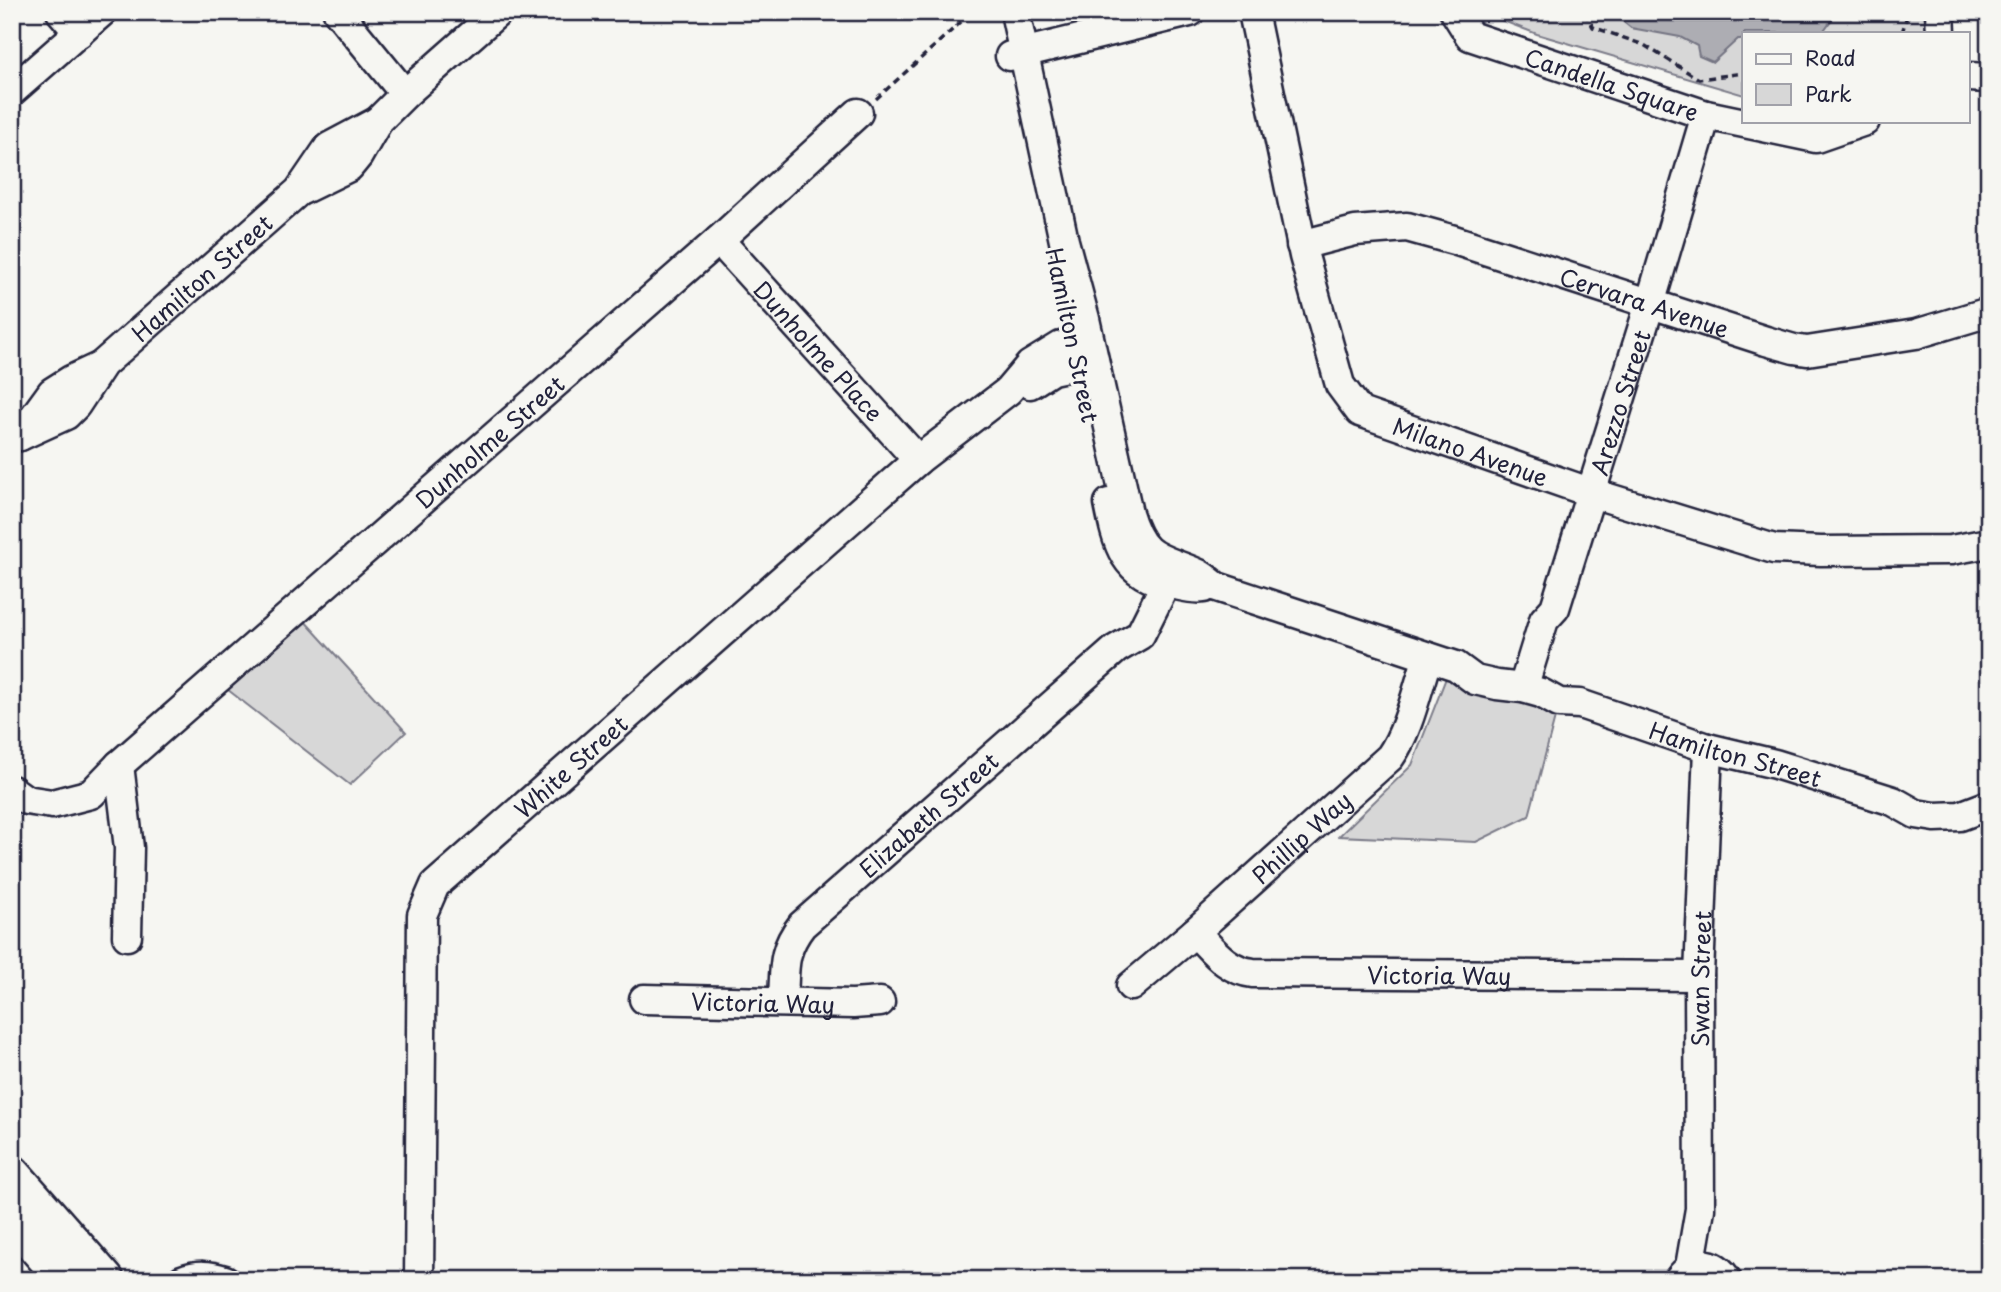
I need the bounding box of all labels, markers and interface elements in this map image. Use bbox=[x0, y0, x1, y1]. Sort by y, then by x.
legend bbox=[1742, 32, 1969, 122]
street label: Candella Square bbox=[1520, 38, 1704, 129]
text: Road bbox=[1805, 41, 1856, 73]
text: Park bbox=[1805, 77, 1852, 109]
street label: Hamilton Street bbox=[123, 205, 280, 349]
street label: Hamilton Street bbox=[1037, 244, 1109, 426]
street label: Cervara Avenue bbox=[1555, 258, 1734, 345]
street label: Dunholme Place bbox=[746, 272, 892, 429]
street label: Arezzo Street bbox=[1580, 325, 1658, 479]
street label: Dunholme Street bbox=[407, 366, 571, 516]
street label: Milano Avenue bbox=[1388, 407, 1553, 494]
street label: White Street bbox=[506, 706, 635, 826]
street label: Hamilton Street bbox=[1645, 712, 1826, 795]
street label: Elizabeth Street bbox=[851, 743, 1005, 885]
street label: Phillip Way bbox=[1243, 783, 1359, 891]
street label: Swan Street bbox=[1681, 910, 1719, 1047]
street label: Victoria Way bbox=[1367, 956, 1511, 992]
street label: Victoria Way bbox=[690, 983, 835, 1021]

